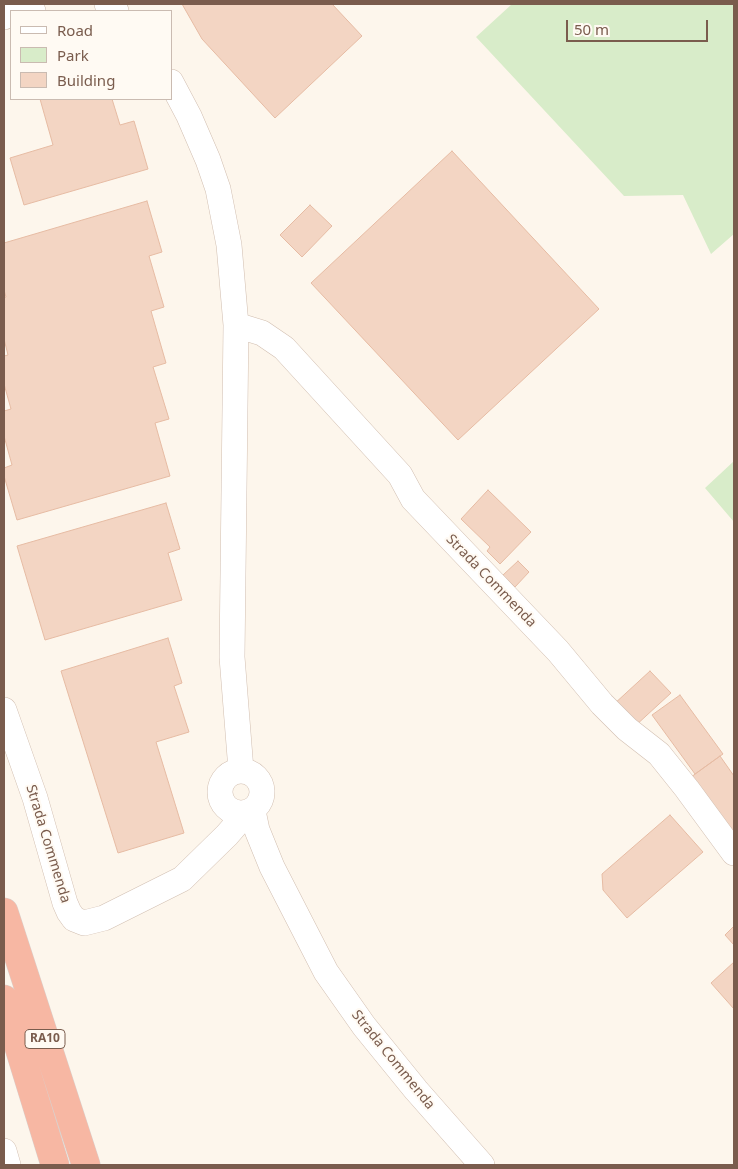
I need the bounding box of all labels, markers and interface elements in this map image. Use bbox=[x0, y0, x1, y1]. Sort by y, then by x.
legend bbox=[10, 10, 172, 100]
scale bar bbox=[568, 10, 710, 42]
text: 50 m bbox=[574, 19, 609, 39]
text: Road bbox=[57, 20, 93, 40]
text: Park bbox=[57, 45, 89, 65]
text: Building bbox=[57, 70, 115, 90]
street label: Strada Commenda bbox=[442, 531, 540, 631]
street label: Strada Commenda bbox=[22, 783, 74, 905]
street label: Strada Commenda bbox=[348, 1007, 438, 1113]
road number: RA10 bbox=[25, 1030, 65, 1048]

